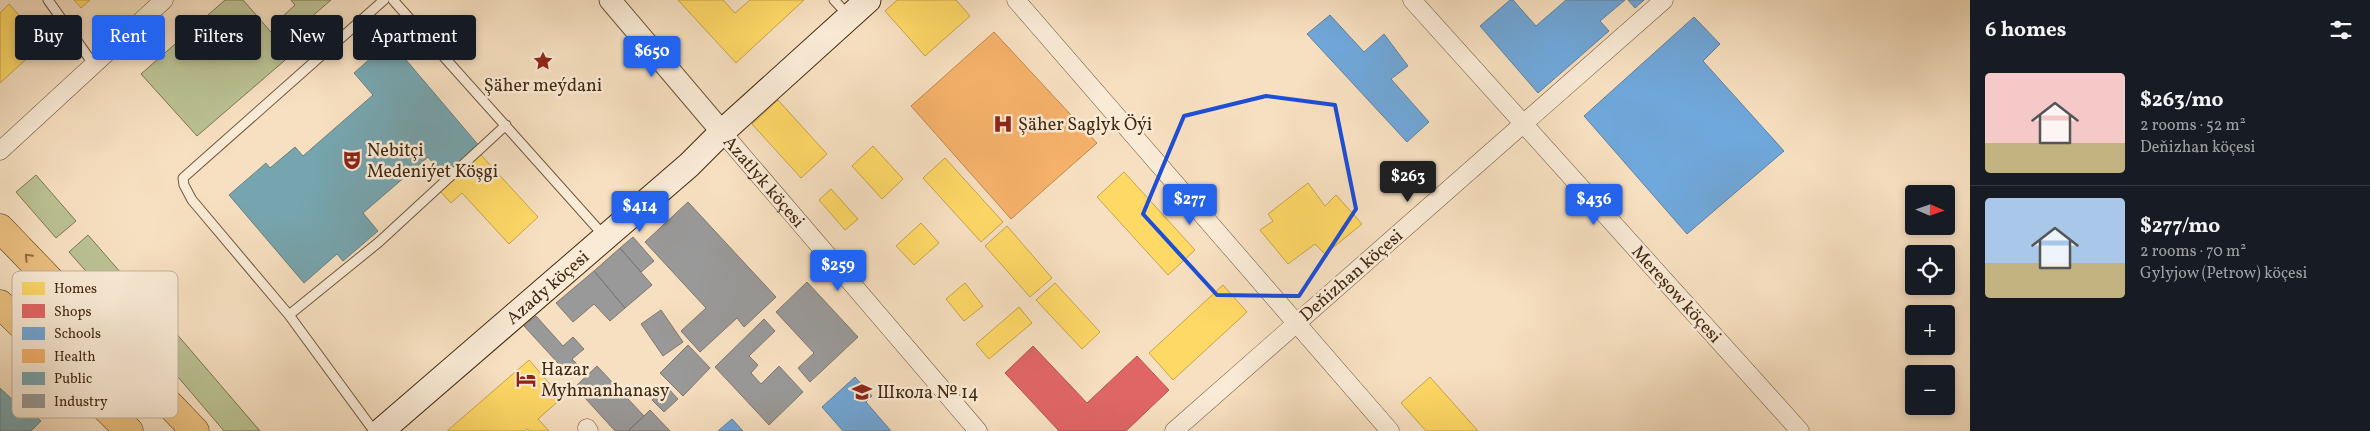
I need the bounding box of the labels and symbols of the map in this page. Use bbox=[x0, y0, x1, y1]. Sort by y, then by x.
pin: $650 bbox=[622, 36, 682, 78]
place icon: Şäher meýdani bbox=[532, 50, 554, 72]
place label: Şäher meýdani bbox=[484, 74, 602, 99]
hospital icon: Şäher Saglyk Öýi bbox=[992, 113, 1014, 135]
place label: Şäher Saglyk Öýi bbox=[1018, 113, 1152, 138]
street label: Azatlyk köçesi bbox=[717, 131, 810, 234]
place label: Nebitçi Medeniýet Köşgi bbox=[367, 139, 498, 185]
theatre icon: Nebitçi Medeniýet Köşgi bbox=[341, 149, 363, 171]
pin: $263 bbox=[1378, 160, 1438, 203]
pin: $277 bbox=[1160, 184, 1220, 226]
pin: $436 bbox=[1564, 184, 1624, 226]
north arrow bbox=[1905, 185, 1955, 235]
pin: $414 bbox=[610, 190, 670, 233]
street label: Deňizhan köçesi bbox=[1295, 224, 1409, 328]
street label: Mereşow köçesi bbox=[1625, 241, 1727, 349]
street label: Azady köçesi bbox=[502, 245, 595, 331]
pin: $259 bbox=[808, 250, 868, 292]
one-way arrow bbox=[25, 254, 34, 263]
legend bbox=[12, 271, 178, 418]
text: Homes bbox=[54, 280, 97, 299]
text: Shops bbox=[54, 303, 92, 322]
text: Schools bbox=[54, 325, 101, 344]
text: Health bbox=[54, 348, 96, 367]
place label: Hazar Myhmanhanasy bbox=[541, 358, 670, 404]
hotel icon: Hazar Myhmanhanasy bbox=[515, 368, 537, 390]
text: Public bbox=[54, 370, 92, 389]
school or university icon: Школа № 14 bbox=[851, 381, 873, 403]
place label: Школа № 14 bbox=[877, 381, 979, 406]
text: Industry bbox=[54, 393, 108, 412]

